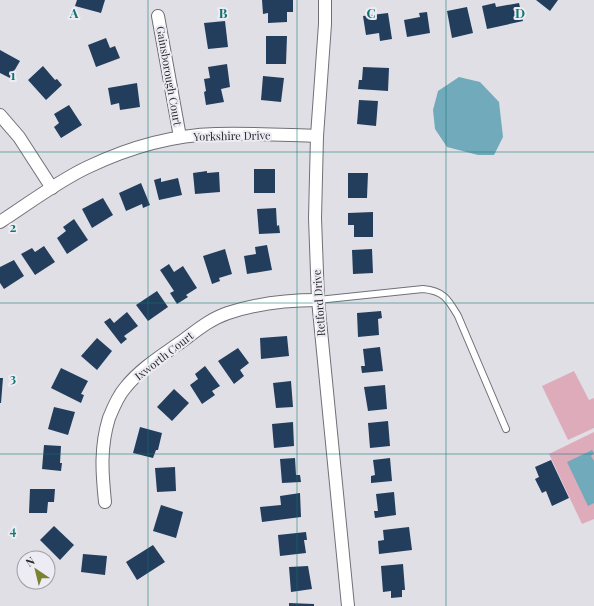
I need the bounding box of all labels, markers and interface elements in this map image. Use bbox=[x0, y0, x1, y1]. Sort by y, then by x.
text: A bbox=[69, 4, 79, 21]
text: B bbox=[219, 4, 228, 21]
text: C bbox=[366, 4, 376, 21]
text: D bbox=[515, 4, 525, 21]
street label: Gainsborough Court bbox=[153, 25, 186, 127]
text: 1 bbox=[11, 66, 16, 83]
street label: Yorkshire Drive bbox=[192, 127, 271, 144]
text: 2 bbox=[10, 218, 17, 235]
street label: Retford Drive bbox=[309, 269, 328, 337]
street label: Ixworth Court bbox=[131, 328, 196, 383]
text: 3 bbox=[10, 369, 16, 386]
text: 4 bbox=[10, 521, 17, 538]
north arrow bbox=[16, 550, 56, 590]
text: N bbox=[22, 553, 38, 570]

